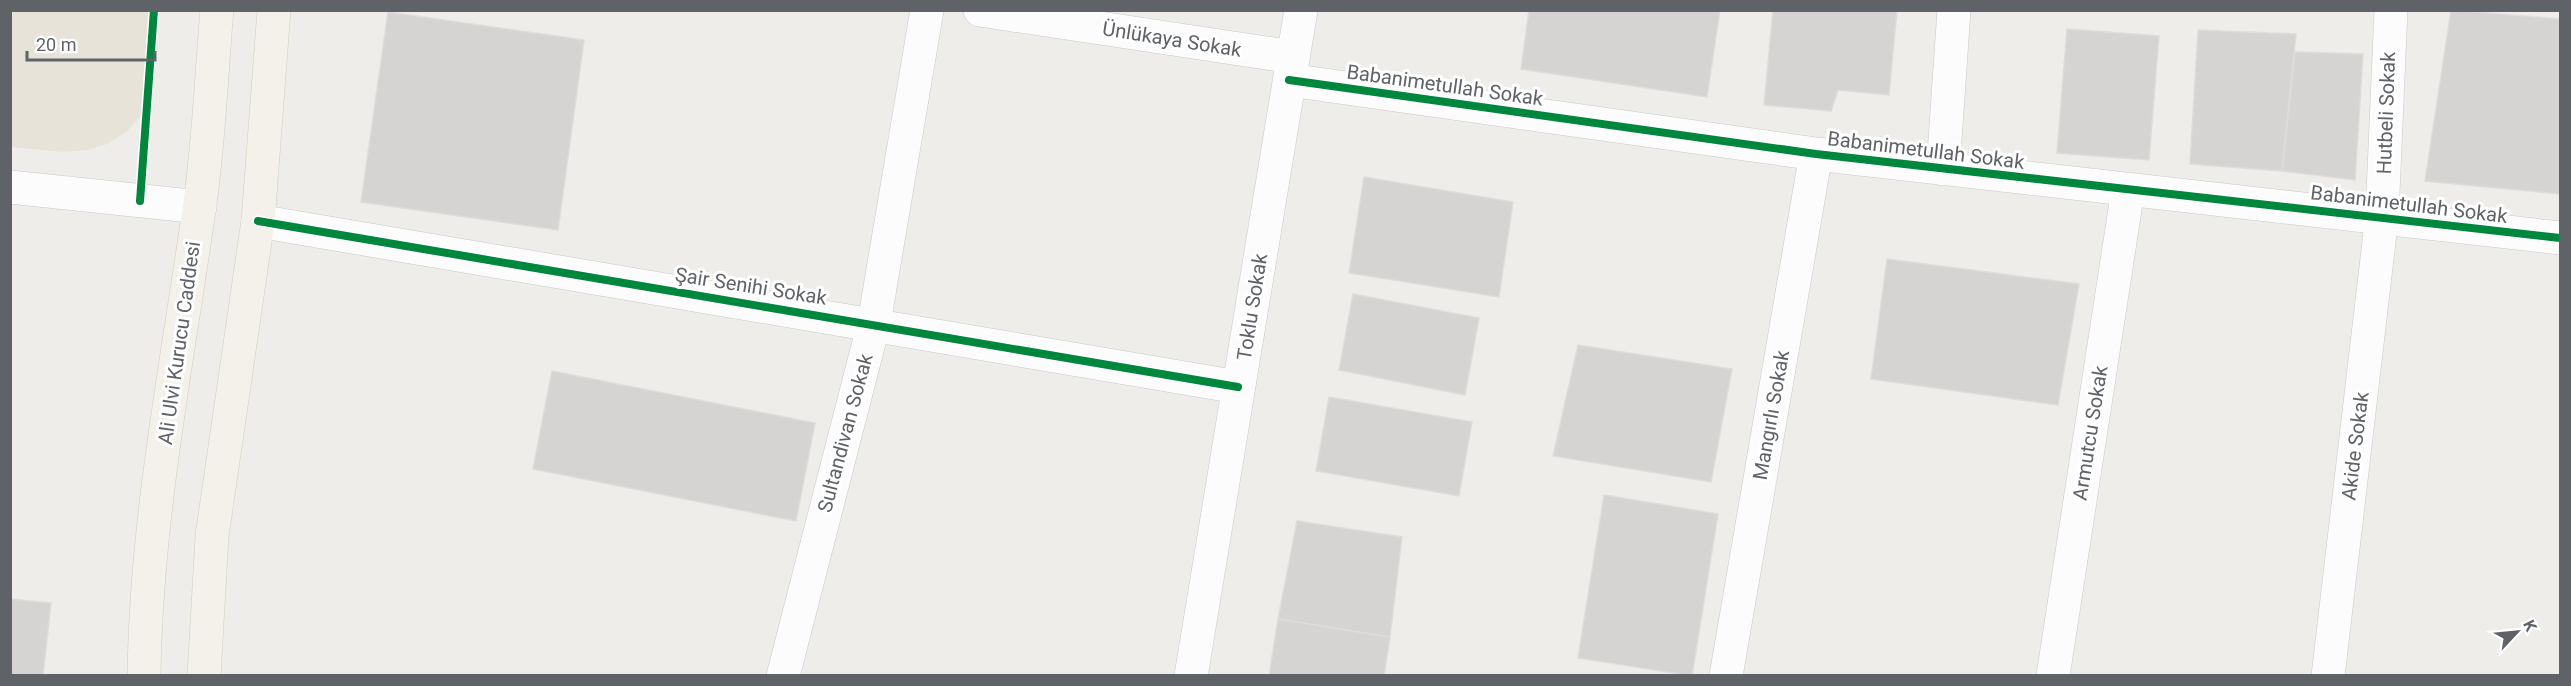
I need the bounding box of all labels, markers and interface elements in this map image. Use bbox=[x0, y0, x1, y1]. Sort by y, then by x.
street label: Ünlükaya Sokak bbox=[1101, 16, 1244, 62]
scale bar bbox=[27, 24, 154, 62]
text: 20 m bbox=[36, 34, 76, 55]
street label: Hutbeli Sokak bbox=[2372, 50, 2400, 175]
street label: Babanimetullah Sokak bbox=[1345, 59, 1546, 111]
street label: Babanimetullah Sokak bbox=[1826, 126, 2027, 174]
street label: Babanimetullah Sokak bbox=[2309, 180, 2510, 228]
street label: Ali Ulvi Kurucu Caddesi bbox=[153, 240, 205, 446]
street label: Toklu Sokak bbox=[1232, 251, 1272, 362]
street label: Şair Senihi Sokak bbox=[674, 262, 829, 310]
street label: Mangırlı Sokak bbox=[1748, 347, 1794, 482]
street label: Sultandivan Sokak bbox=[812, 350, 878, 515]
street label: Armutcu Sokak bbox=[2068, 363, 2113, 502]
street label: Akide Sokak bbox=[2336, 389, 2374, 502]
north arrow bbox=[2487, 602, 2547, 662]
text: K bbox=[2519, 617, 2541, 635]

